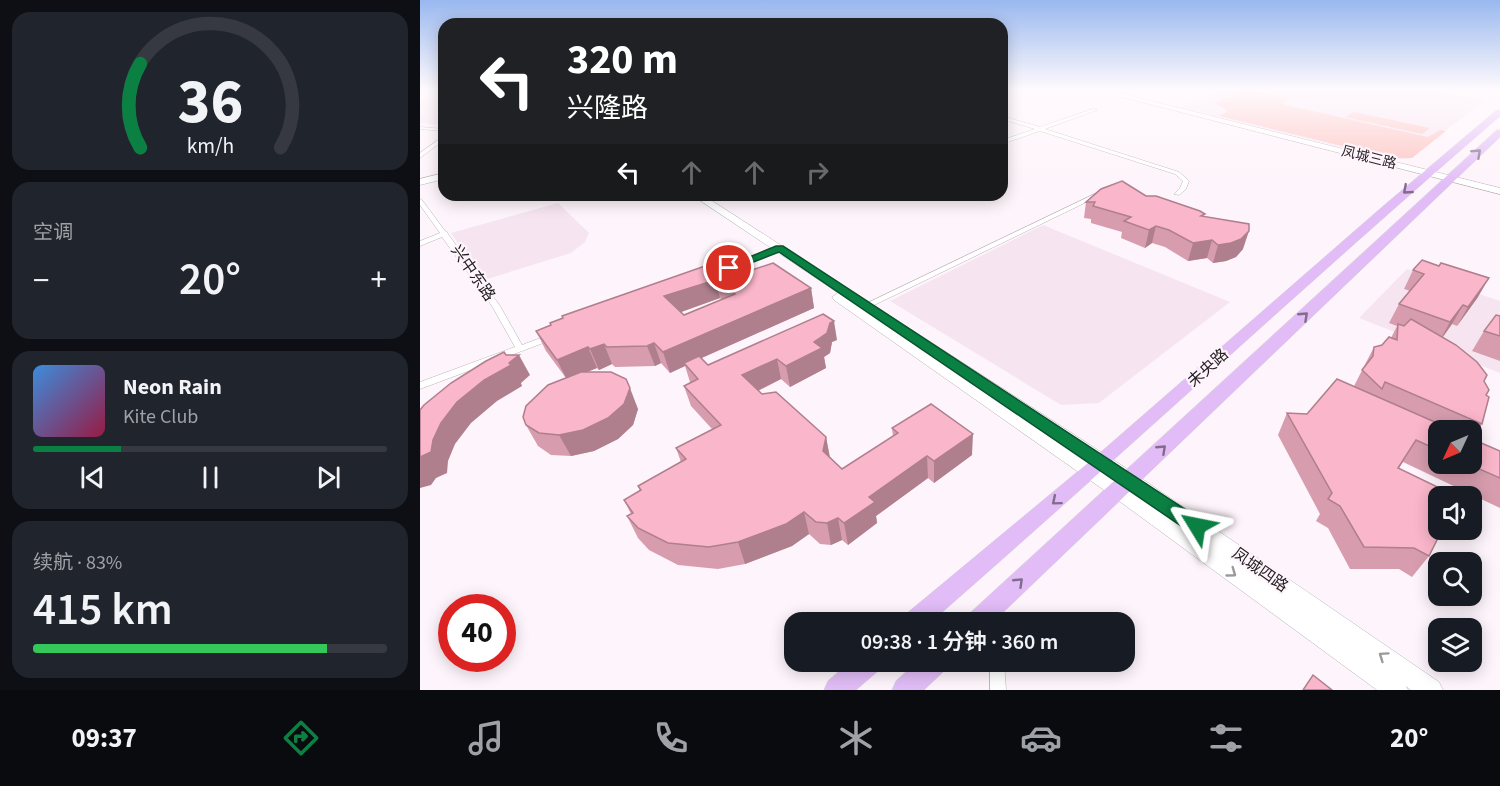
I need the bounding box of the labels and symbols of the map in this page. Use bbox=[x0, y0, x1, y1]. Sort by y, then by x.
street label: 凤城三路 bbox=[1339, 142, 1399, 174]
one-way arrow bbox=[1469, 150, 1480, 161]
one-way arrow bbox=[1403, 183, 1414, 194]
street label: 兴中东路 bbox=[446, 240, 500, 306]
pin bbox=[703, 242, 754, 293]
one-way arrow bbox=[1297, 312, 1308, 323]
street label: 未央路 bbox=[1183, 344, 1233, 392]
north arrow bbox=[1428, 420, 1482, 474]
one-way arrow bbox=[1155, 445, 1165, 456]
one-way arrow bbox=[1052, 494, 1063, 505]
position arrow bbox=[1165, 494, 1229, 558]
street label: 凤城四路 bbox=[1227, 543, 1293, 597]
one-way arrow bbox=[1226, 566, 1237, 577]
one-way arrow bbox=[1012, 579, 1023, 590]
speed limit sign: 40 bbox=[438, 594, 516, 672]
one-way arrow bbox=[1379, 652, 1390, 663]

